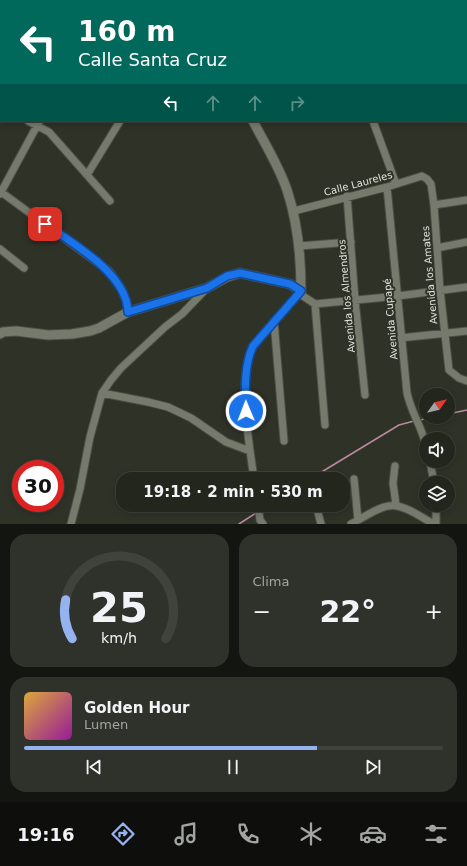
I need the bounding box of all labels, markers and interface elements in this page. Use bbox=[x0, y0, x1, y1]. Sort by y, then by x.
text: 160 m bbox=[78, 15, 175, 48]
icon: left bbox=[12, 16, 64, 68]
text: Calle Santa Cruz bbox=[78, 49, 227, 70]
icon: left bbox=[160, 92, 182, 114]
icon: ahead bbox=[202, 92, 224, 114]
icon: ahead bbox=[244, 92, 266, 114]
icon: right bbox=[286, 92, 308, 114]
street label: Calle Laureles bbox=[323, 169, 393, 198]
pin bbox=[28, 207, 62, 241]
icon: arrive bbox=[34, 213, 56, 235]
street label: Avenida los Amates bbox=[420, 225, 439, 324]
street label: Avenida los Almendros bbox=[336, 239, 357, 353]
street label: Avenida Cupapé bbox=[381, 278, 400, 360]
north arrow bbox=[419, 388, 455, 424]
map controls bbox=[419, 388, 455, 512]
position arrow bbox=[225, 390, 267, 432]
button: sound bbox=[419, 432, 455, 468]
speed limit sign: 30 bbox=[12, 460, 64, 512]
button: layers bbox=[419, 476, 455, 512]
text: 19:18 · 2 min · 530 m bbox=[143, 483, 323, 501]
text: Clima bbox=[253, 574, 289, 589]
text: 25 bbox=[90, 582, 148, 631]
text: 22° bbox=[319, 594, 376, 629]
text: − bbox=[253, 599, 271, 624]
text: + bbox=[425, 599, 443, 624]
text: km/h bbox=[101, 629, 137, 645]
text: Golden Hour bbox=[84, 699, 190, 717]
text: Lumen bbox=[84, 717, 128, 732]
icon: previous bbox=[83, 756, 105, 778]
icon: pause bbox=[222, 756, 244, 778]
icon: next bbox=[362, 756, 384, 778]
icon: directions bbox=[109, 820, 137, 848]
icon: music bbox=[172, 820, 200, 848]
icon: phone bbox=[234, 820, 262, 848]
icon: climate bbox=[297, 820, 325, 848]
icon: car bbox=[359, 820, 387, 848]
icon: filters bbox=[422, 820, 450, 848]
text: 19:16 bbox=[17, 824, 75, 845]

